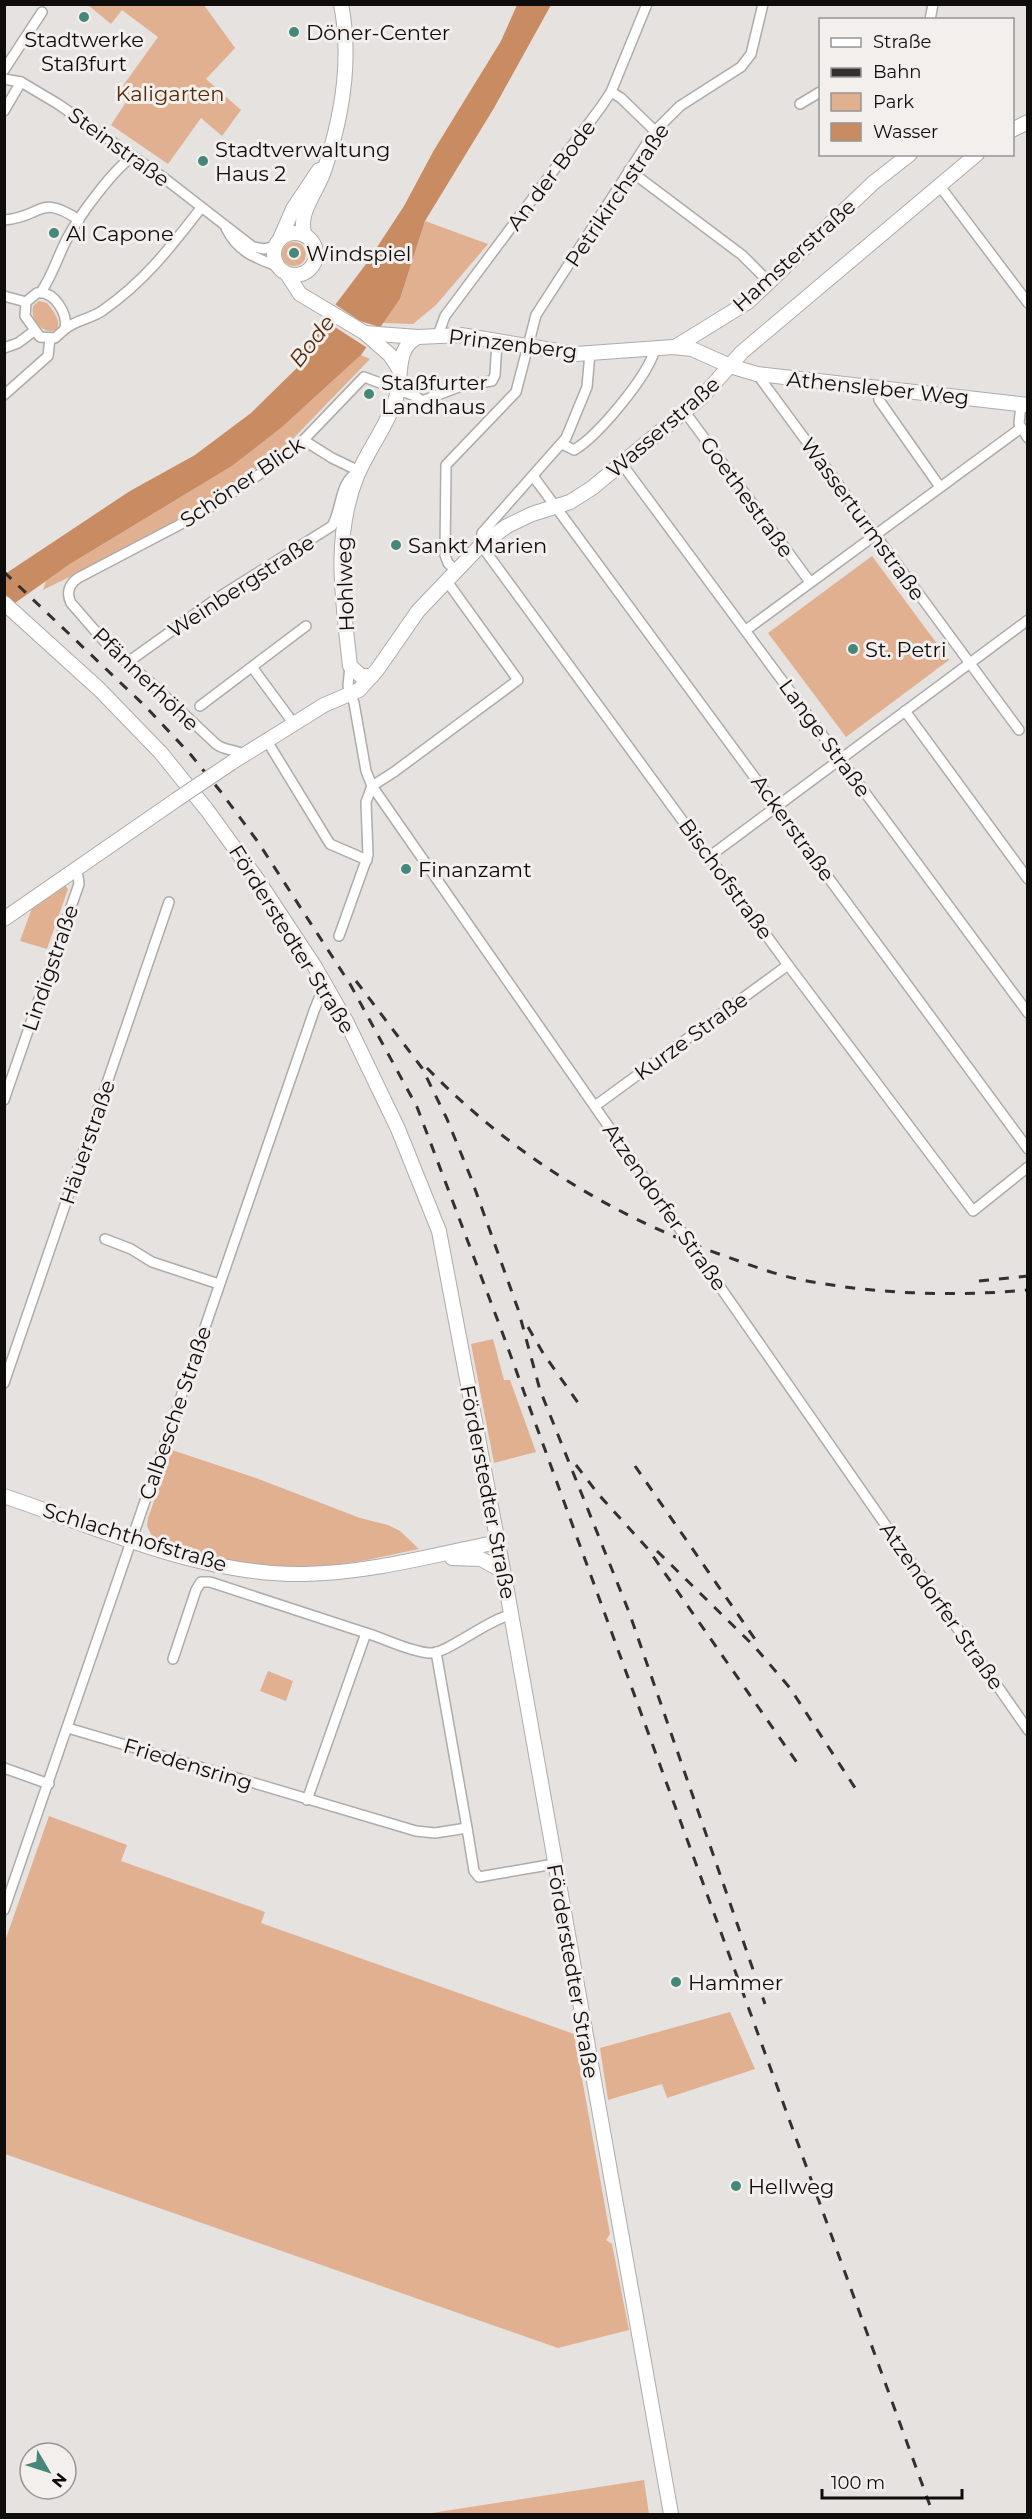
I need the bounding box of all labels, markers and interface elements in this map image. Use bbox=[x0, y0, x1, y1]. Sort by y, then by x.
marker: Stadtwerke Staßfurt bbox=[77, 10, 91, 24]
legend bbox=[819, 18, 1014, 156]
place label: Döner-Center bbox=[306, 20, 450, 45]
marker: Döner-Center bbox=[287, 25, 301, 39]
place label: Stadtwerke Staßfurt bbox=[24, 27, 144, 76]
text: Straße bbox=[873, 31, 932, 53]
text: Bahn bbox=[873, 61, 922, 83]
park label: Kaligarten bbox=[116, 81, 224, 106]
text: Park bbox=[873, 91, 914, 113]
street label: Steinstraße bbox=[64, 102, 174, 192]
street label: An der Bode bbox=[501, 115, 601, 235]
street label: Petrikirchstraße bbox=[560, 119, 674, 271]
text: Wasser bbox=[873, 121, 938, 143]
place label: Stadtverwaltung Haus 2 bbox=[215, 137, 390, 186]
marker: Stadtverwaltung Haus 2 bbox=[196, 154, 210, 168]
street label: Hamsterstraße bbox=[727, 193, 861, 317]
place label: Al Capone bbox=[66, 221, 174, 246]
marker: Al Capone bbox=[47, 226, 61, 240]
place label: Windspiel bbox=[306, 241, 412, 266]
marker: Windspiel bbox=[287, 246, 301, 260]
water label: Bode bbox=[283, 310, 341, 372]
street label: Prinzenberg bbox=[447, 324, 579, 364]
street label: Athensleber Weg bbox=[786, 366, 970, 410]
place label: Staßfurter Landhaus bbox=[381, 370, 488, 419]
street label: Wasserstraße bbox=[601, 371, 725, 483]
marker: Staßfurter Landhaus bbox=[362, 387, 376, 401]
street label: Schöner Blick bbox=[175, 431, 309, 533]
street label: Goethestraße bbox=[695, 432, 799, 562]
street label: Wasserturmstraße bbox=[796, 433, 930, 605]
street label: Weinbergstraße bbox=[163, 529, 319, 643]
place label: Sankt Marien bbox=[408, 533, 547, 558]
street label: Hohlweg bbox=[331, 536, 359, 632]
marker: Sankt Marien bbox=[389, 538, 403, 552]
street label: Pfännerhöhe bbox=[88, 622, 204, 736]
place label: St. Petri bbox=[865, 637, 947, 662]
marker: St. Petri bbox=[846, 642, 860, 656]
street label: Lange Straße bbox=[774, 674, 876, 802]
street label: Ackerstraße bbox=[746, 770, 840, 886]
street label: Bischofstraße bbox=[674, 814, 778, 944]
street label: Förderstedter Straße bbox=[224, 840, 360, 1038]
place label: Finanzamt bbox=[418, 857, 532, 882]
marker: Finanzamt bbox=[399, 862, 413, 876]
street label: Lindigstraße bbox=[17, 902, 83, 1034]
street label: Kurze Straße bbox=[629, 987, 753, 1085]
street label: Häuerstraße bbox=[54, 1076, 120, 1208]
street label: Atzendorfer Straße bbox=[598, 1119, 732, 1295]
street label: Calbesche Straße bbox=[134, 1323, 216, 1503]
street label: Förderstedter Straße bbox=[455, 1383, 521, 1601]
street label: Schlachthofstraße bbox=[40, 1497, 230, 1577]
street label: Atzendorfer Straße bbox=[875, 1518, 1009, 1694]
street label: Friedensring bbox=[120, 1733, 256, 1795]
street label: Förderstedter Straße bbox=[542, 1862, 604, 2080]
place label: Hammer bbox=[688, 1970, 783, 1995]
marker: Hammer bbox=[669, 1975, 683, 1989]
place label: Hellweg bbox=[748, 2174, 834, 2199]
marker: Hellweg bbox=[729, 2179, 743, 2193]
north arrow bbox=[18, 2441, 78, 2501]
scale bar bbox=[822, 2462, 962, 2500]
text: N bbox=[48, 2469, 71, 2491]
text: 100 m bbox=[831, 2472, 885, 2494]

